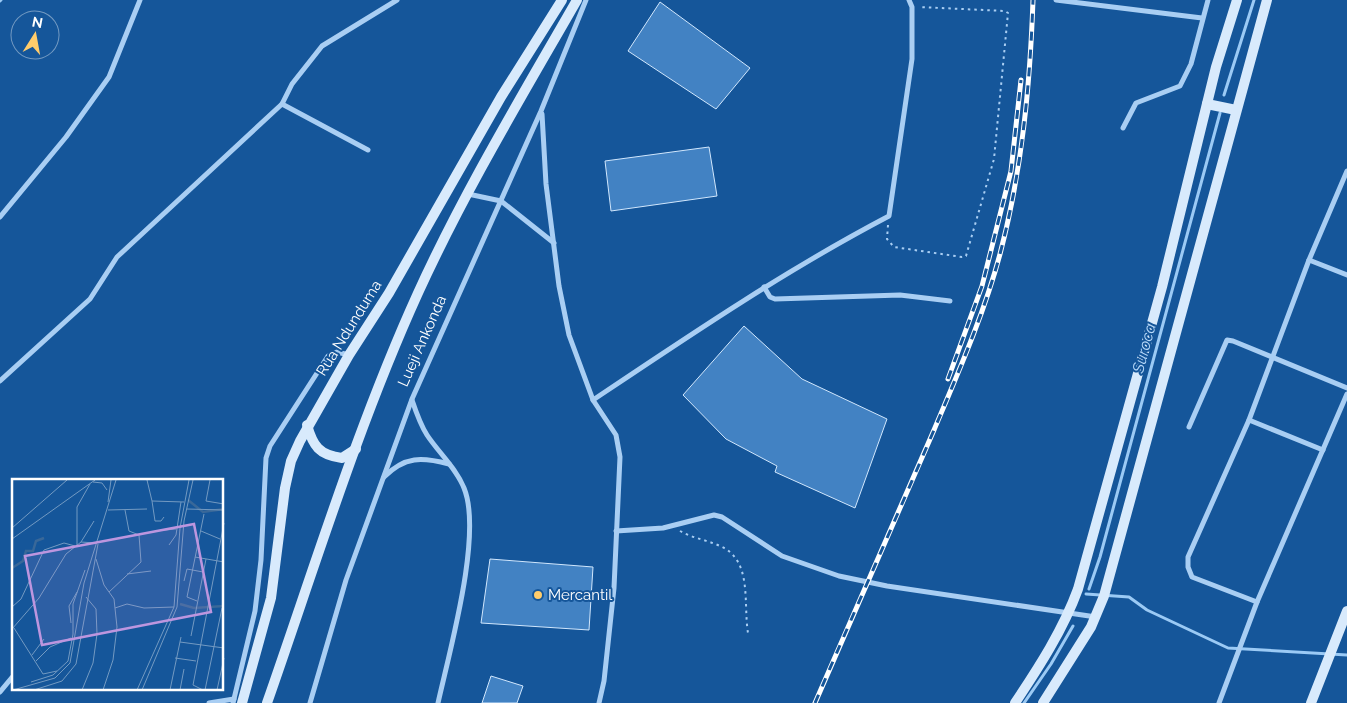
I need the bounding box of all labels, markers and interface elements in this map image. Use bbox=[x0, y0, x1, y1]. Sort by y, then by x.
north arrow bbox=[10, 10, 60, 60]
text: N bbox=[31, 13, 44, 31]
street label: Rua Ndunduma bbox=[312, 277, 386, 379]
street label: Lueji Ankonda bbox=[394, 293, 450, 389]
water label: Suroca bbox=[1128, 321, 1160, 376]
inset map bbox=[12, 479, 224, 690]
place label: Mercantil bbox=[548, 586, 613, 604]
marker: Mercantil bbox=[532, 589, 544, 601]

